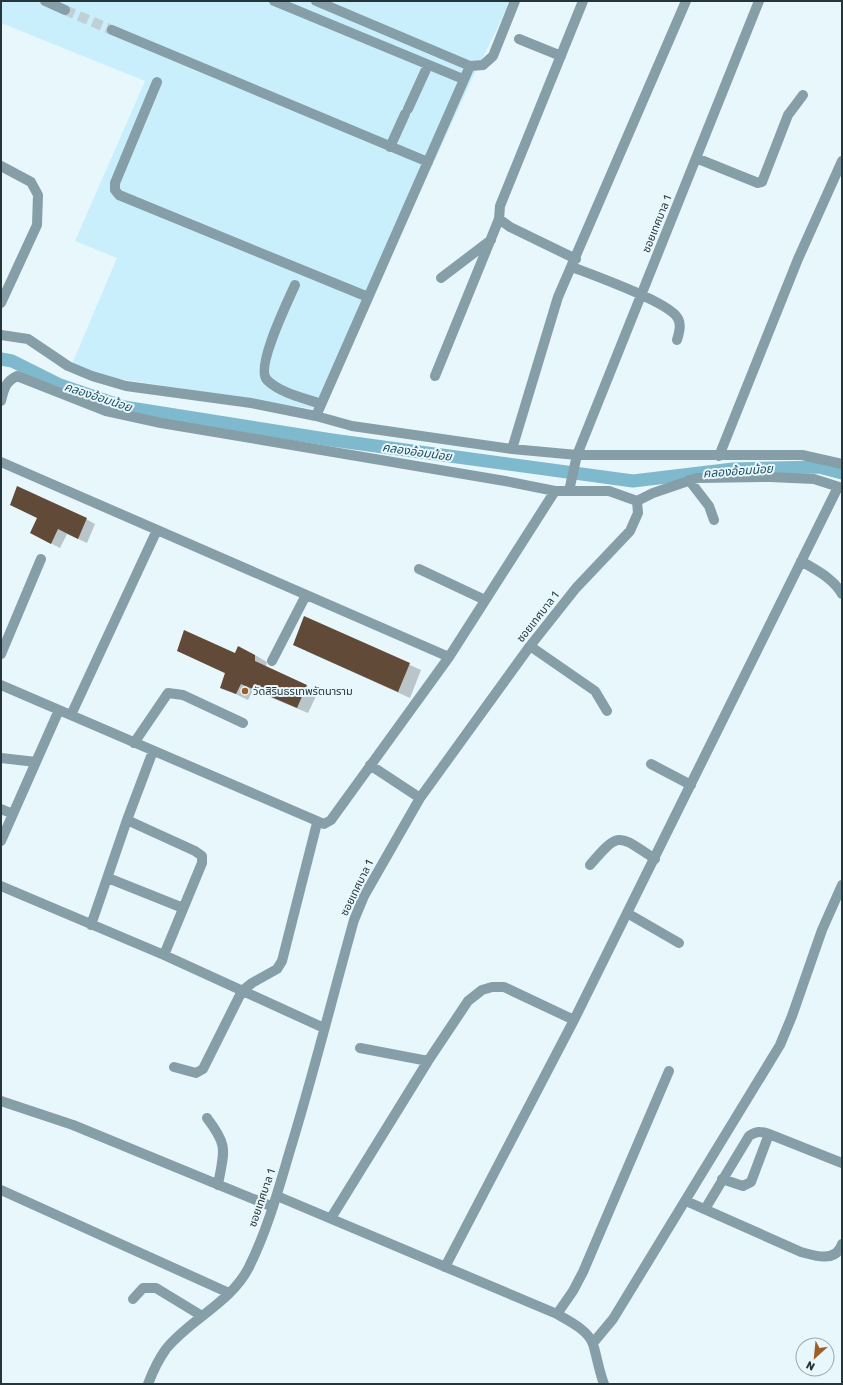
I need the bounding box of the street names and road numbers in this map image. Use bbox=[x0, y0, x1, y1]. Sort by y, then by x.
street label: ซอยเทศบาล 1 bbox=[640, 193, 674, 255]
street label: ซอยเทศบาล 1 bbox=[514, 589, 562, 645]
street label: ซอยเทศบาล 1 bbox=[338, 858, 376, 918]
street label: ซอยเทศบาล 1 bbox=[246, 1167, 278, 1229]

